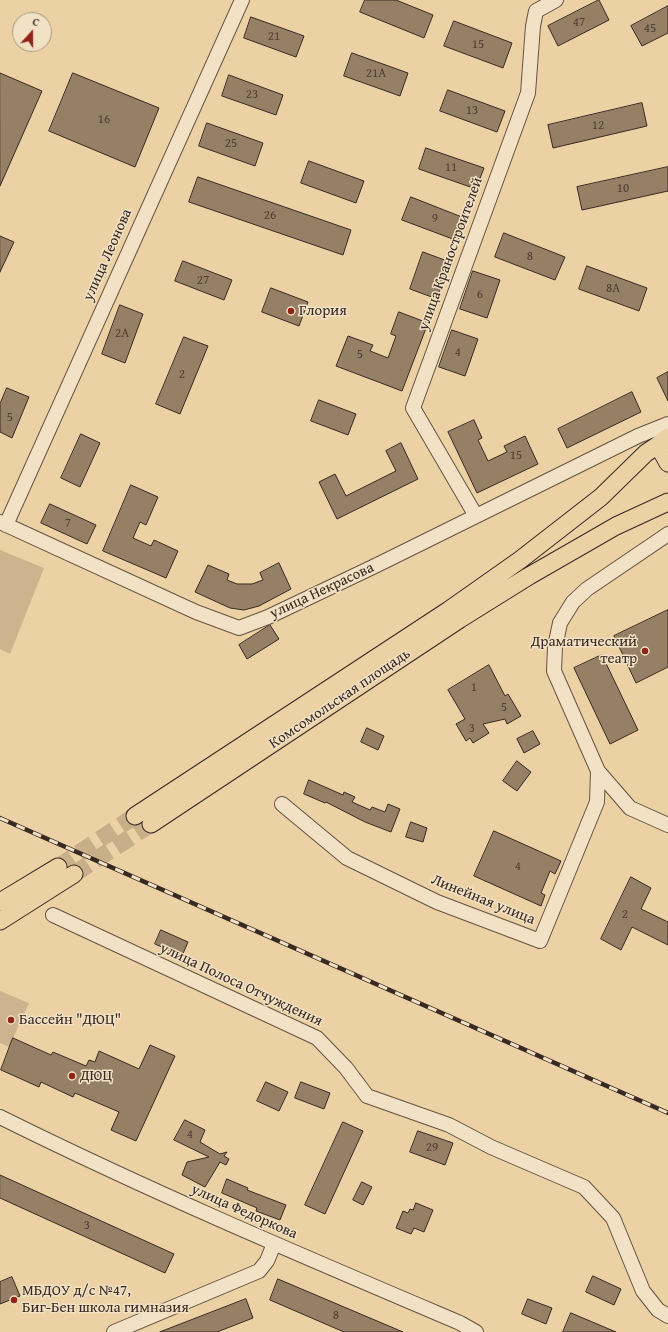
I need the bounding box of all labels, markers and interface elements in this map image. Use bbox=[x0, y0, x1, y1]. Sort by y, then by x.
north arrow bbox=[12, 12, 52, 52]
text: С bbox=[30, 13, 42, 30]
house number: 47 bbox=[573, 15, 585, 31]
house number: 45 bbox=[644, 21, 656, 37]
house number: 21 bbox=[268, 29, 280, 45]
house number: 15 bbox=[472, 37, 484, 53]
house number: 21А bbox=[366, 66, 386, 82]
house number: 23 bbox=[246, 87, 258, 103]
house number: 13 bbox=[466, 103, 478, 119]
house number: 16 bbox=[98, 112, 110, 128]
house number: 12 bbox=[592, 118, 604, 134]
house number: 25 bbox=[225, 136, 237, 152]
house number: 11 bbox=[445, 160, 457, 176]
street label: улица Краностроителей bbox=[415, 175, 487, 333]
house number: 10 bbox=[617, 181, 629, 197]
street label: улица Леонова bbox=[80, 206, 136, 304]
house number: 26 bbox=[264, 208, 276, 224]
house number: 9 bbox=[432, 211, 438, 227]
house number: 8 bbox=[527, 249, 533, 265]
house number: 27 bbox=[197, 273, 209, 289]
house number: 8А bbox=[606, 281, 620, 297]
house number: 6 bbox=[477, 287, 483, 303]
place label: Глория bbox=[299, 302, 347, 320]
marker: Глория bbox=[286, 306, 296, 316]
house number: 2А bbox=[115, 326, 129, 342]
house number: 4 bbox=[455, 345, 461, 361]
house number: 5 bbox=[357, 347, 363, 363]
house number: 2 bbox=[179, 367, 185, 383]
house number: 5 bbox=[7, 410, 13, 426]
house number: 15 bbox=[510, 448, 522, 464]
house number: 7 bbox=[65, 516, 71, 532]
street label: улица Некрасова bbox=[267, 559, 377, 623]
place label: Драматический театр bbox=[531, 633, 637, 668]
street label: Комсомольская площадь bbox=[266, 645, 414, 753]
marker: Драматический театр bbox=[640, 646, 650, 656]
house number: 1 bbox=[471, 680, 477, 696]
house number: 5 bbox=[501, 700, 507, 716]
house number: 3 bbox=[469, 721, 475, 737]
house number: 4 bbox=[515, 859, 521, 875]
street label: Линейная улица bbox=[428, 871, 538, 929]
house number: 2 bbox=[622, 907, 628, 923]
street label: улица Полоса Отчуждения bbox=[157, 939, 325, 1031]
place label: Бассейн "ДЮЦ" bbox=[19, 1011, 121, 1029]
marker: Бассейн "ДЮЦ" bbox=[6, 1015, 16, 1025]
place label: ДЮЦ bbox=[80, 1067, 112, 1085]
marker: ДЮЦ bbox=[67, 1071, 77, 1081]
house number: 4 bbox=[187, 1127, 193, 1143]
house number: 29 bbox=[426, 1140, 438, 1156]
street label: улица Федоркова bbox=[188, 1181, 300, 1243]
house number: 3 bbox=[84, 1218, 90, 1234]
place label: МБДОУ д/с №47, Биг-Бен школа гимназия bbox=[22, 1282, 189, 1317]
marker: МБДОУ д/с №47, Биг-Бен школа гимназия bbox=[9, 1295, 19, 1305]
house number: 8 bbox=[333, 1308, 339, 1324]

